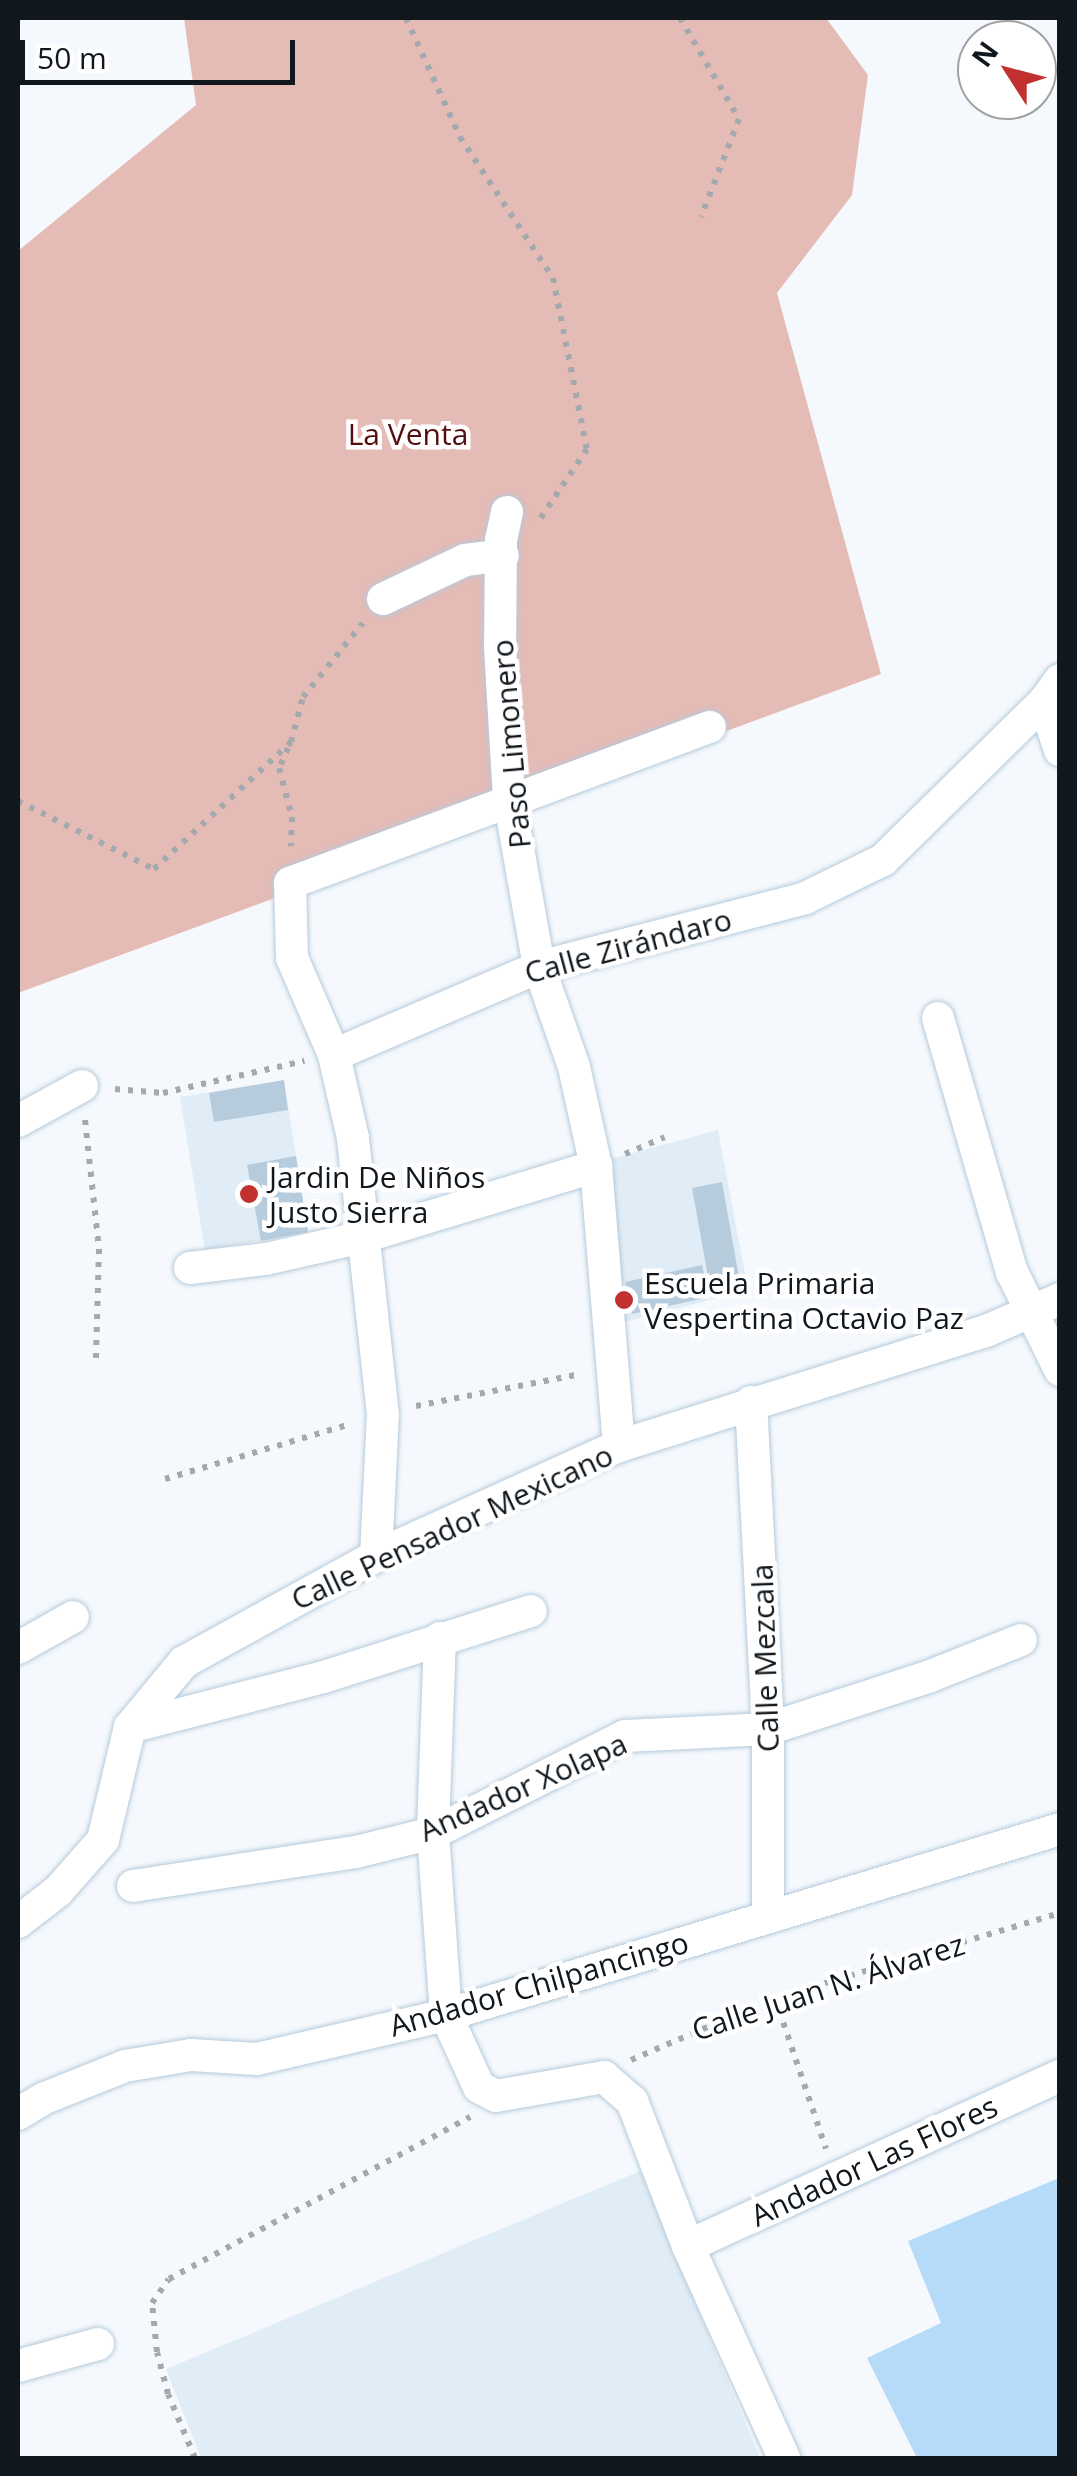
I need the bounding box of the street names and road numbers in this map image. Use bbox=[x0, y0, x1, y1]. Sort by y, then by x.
street label: Paso Limonero bbox=[484, 638, 538, 850]
street label: Calle Zirándaro bbox=[521, 901, 735, 991]
street label: Calle Pensador Mexicano bbox=[285, 1437, 619, 1617]
street label: Calle Mezcala bbox=[744, 1563, 786, 1753]
street label: Andador Xolapa bbox=[414, 1725, 632, 1849]
street label: Andador Chilpancingo bbox=[385, 1924, 693, 2044]
street label: Calle Juan N. Álvarez bbox=[687, 1926, 969, 2048]
street label: Andador Las Flores bbox=[745, 2088, 1003, 2234]

